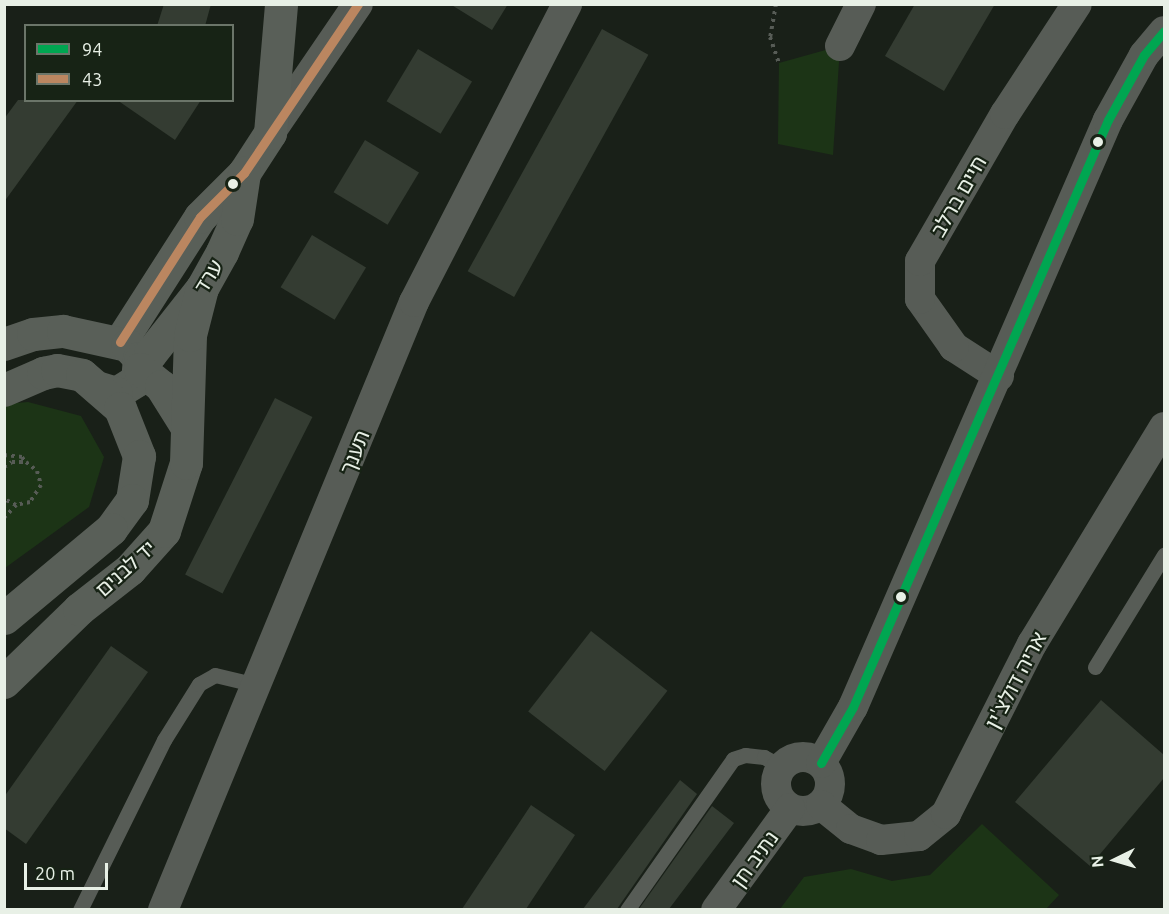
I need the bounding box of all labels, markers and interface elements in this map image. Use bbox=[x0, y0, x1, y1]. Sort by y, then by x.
legend bbox=[24, 24, 234, 102]
text: 94 bbox=[82, 39, 102, 59]
text: 43 bbox=[82, 69, 102, 89]
unlabelled marker bbox=[1092, 136, 1104, 148]
street label: חיים ברלב bbox=[925, 151, 991, 241]
unlabelled marker bbox=[227, 178, 239, 190]
street label: ערד bbox=[188, 255, 228, 297]
street label: תענך bbox=[334, 426, 374, 478]
street label: יד לבנים bbox=[90, 535, 160, 601]
unlabelled marker bbox=[895, 591, 907, 603]
street label: אריה דולצ'ין bbox=[979, 627, 1051, 733]
street label: נתיב חן bbox=[725, 825, 783, 893]
north arrow bbox=[1085, 830, 1145, 890]
scale bar bbox=[27, 851, 111, 889]
text: N bbox=[1088, 855, 1107, 868]
text: 20 m bbox=[35, 863, 75, 883]

